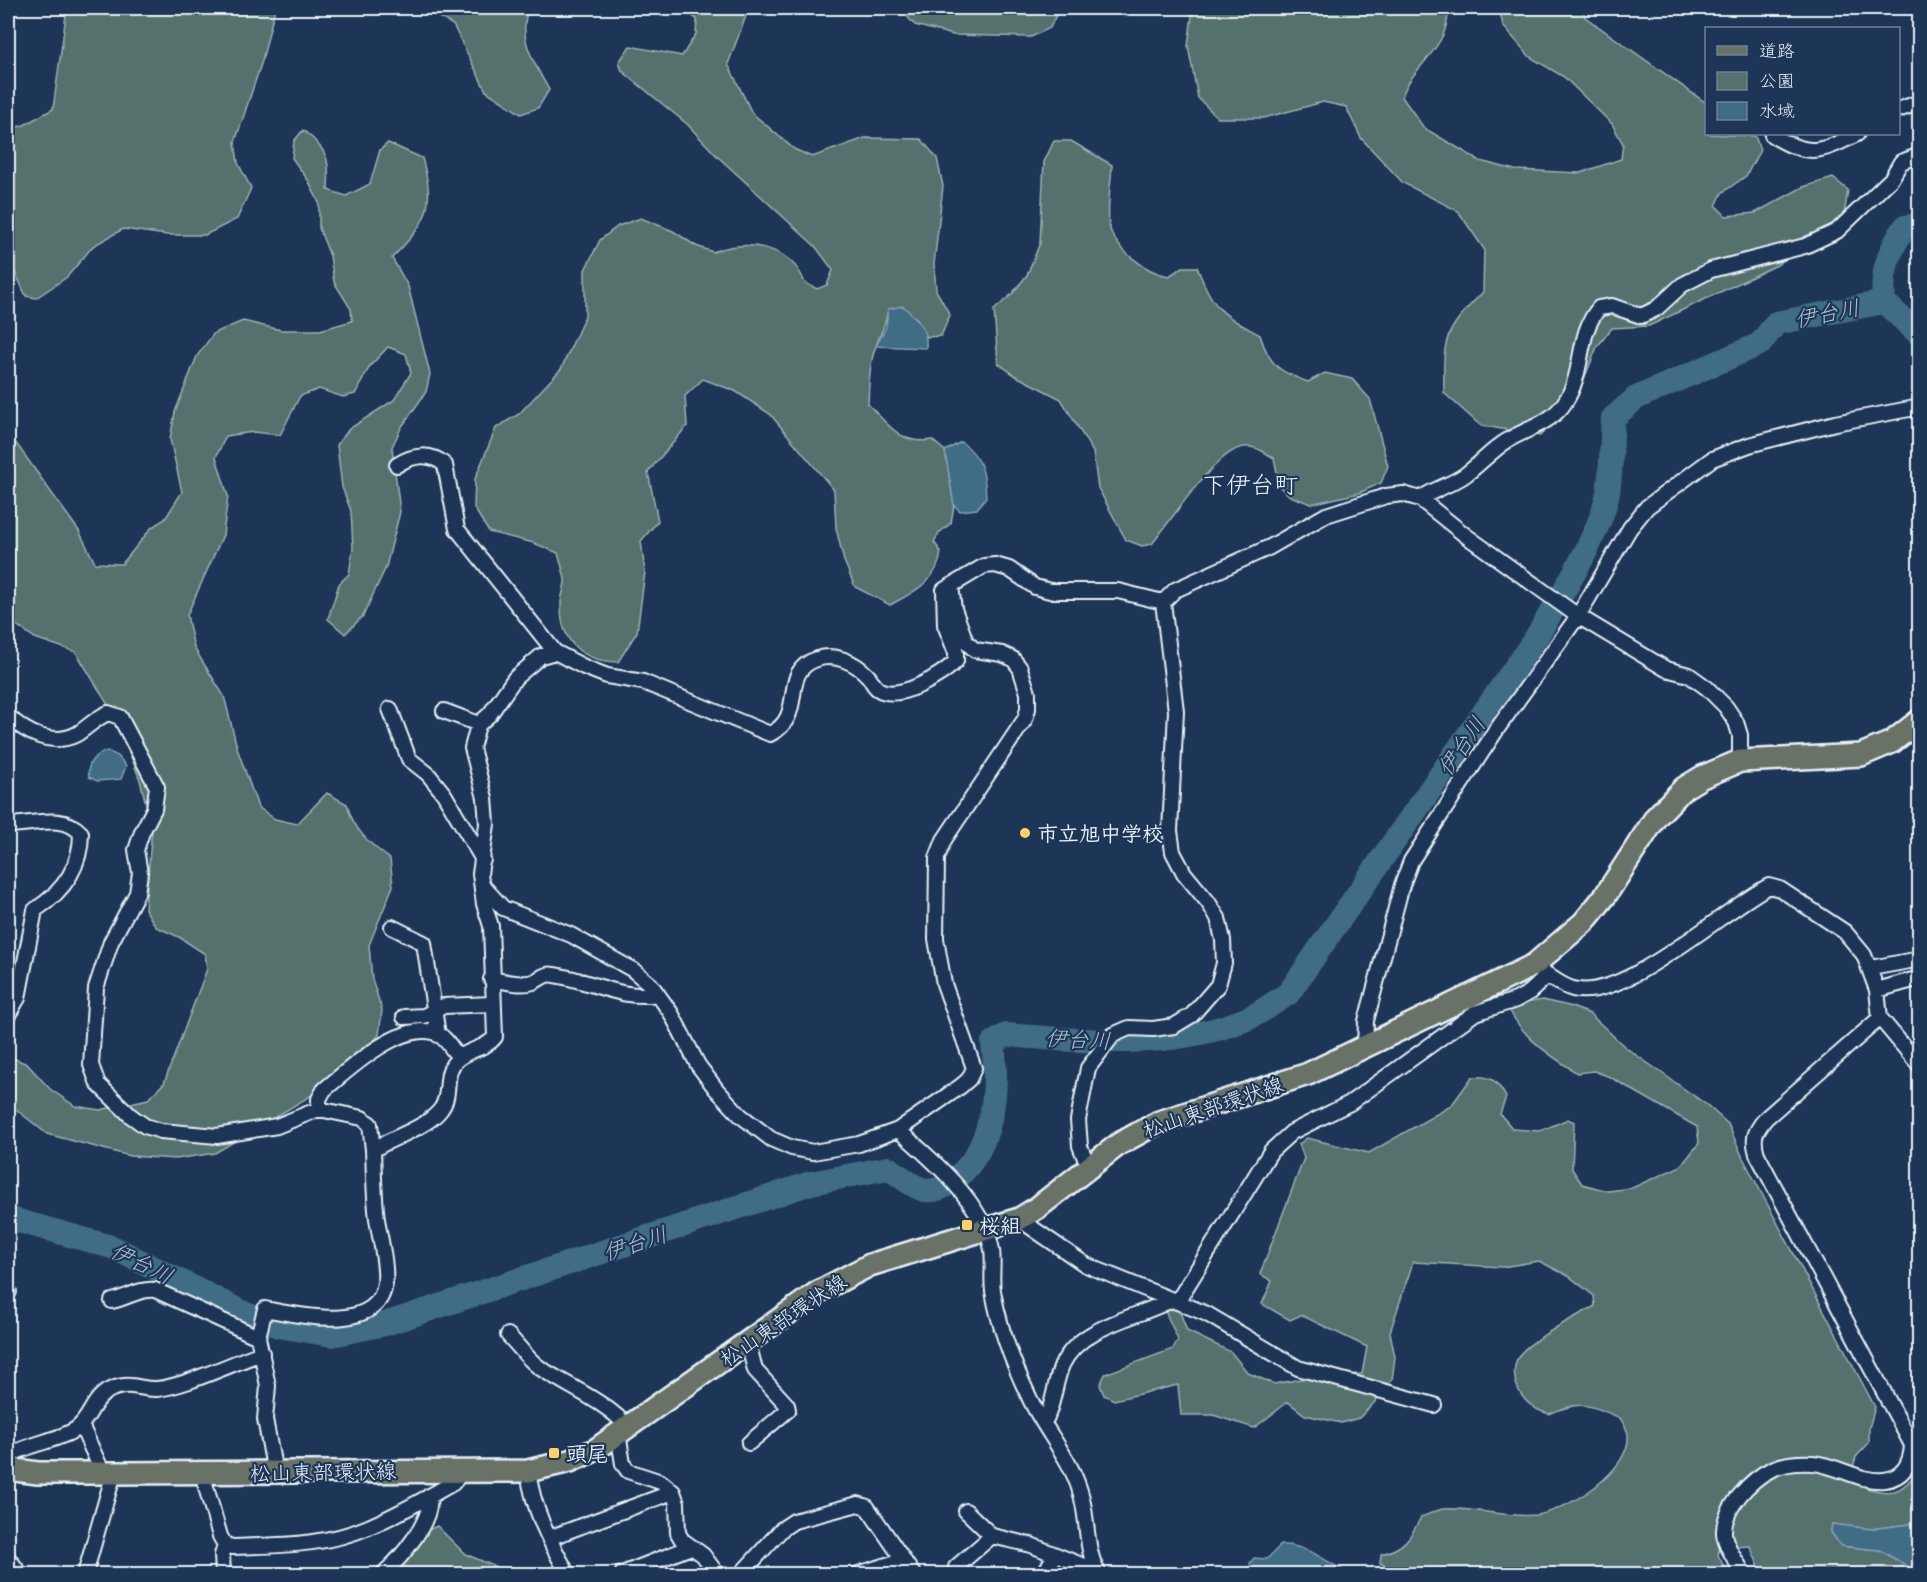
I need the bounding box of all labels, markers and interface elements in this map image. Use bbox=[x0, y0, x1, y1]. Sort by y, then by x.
legend bbox=[1705, 27, 1900, 135]
text: 道路 bbox=[1759, 39, 1795, 62]
text: 公園 bbox=[1759, 69, 1795, 92]
text: 水域 bbox=[1759, 99, 1795, 122]
water label: 伊台川 bbox=[1792, 293, 1862, 333]
district label: 下伊台町 bbox=[1202, 469, 1298, 499]
water label: 伊台川 bbox=[1431, 711, 1491, 781]
place label: 市立旭中学校 bbox=[1037, 820, 1163, 847]
marker: 市立旭中学校 bbox=[1018, 826, 1032, 840]
water label: 伊台川 bbox=[1044, 1023, 1112, 1055]
street label: 松山東部環状線 bbox=[1139, 1070, 1287, 1144]
place label: 桜組 bbox=[979, 1212, 1021, 1239]
marker: 桜組 bbox=[960, 1218, 974, 1232]
water label: 伊台川 bbox=[599, 1219, 671, 1267]
water label: 伊台川 bbox=[106, 1236, 178, 1290]
street label: 松山東部環状線 bbox=[715, 1268, 851, 1372]
place label: 頭尾 bbox=[566, 1440, 608, 1467]
marker: 頭尾 bbox=[547, 1446, 561, 1460]
street label: 松山東部環状線 bbox=[249, 1457, 397, 1487]

